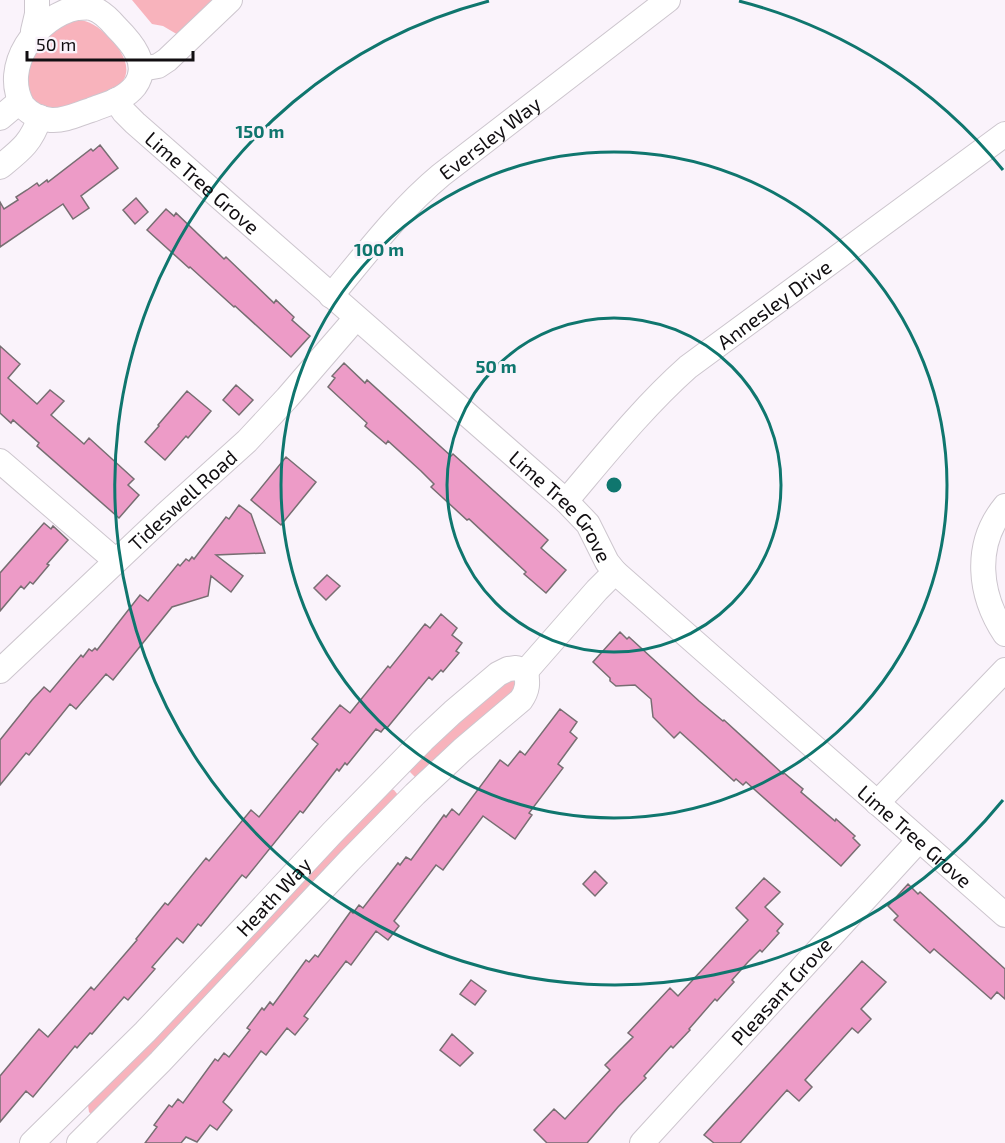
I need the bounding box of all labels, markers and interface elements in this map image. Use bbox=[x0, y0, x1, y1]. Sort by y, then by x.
scale bar bbox=[27, 24, 194, 62]
text: 50 m bbox=[36, 33, 76, 55]
street label: Eversley Way bbox=[434, 91, 545, 184]
text: 150 m bbox=[236, 120, 284, 142]
street label: Lime Tree Grove bbox=[141, 126, 265, 239]
text: 100 m bbox=[354, 238, 404, 260]
street label: Annesley Drive bbox=[712, 254, 836, 354]
text: 50 m bbox=[475, 355, 517, 377]
street label: Tideswell Road bbox=[123, 444, 241, 555]
street label: Lime Tree Grove bbox=[505, 445, 617, 566]
centre of rings bbox=[604, 475, 624, 495]
street label: Lime Tree Grove bbox=[853, 779, 977, 892]
street label: Heath Way bbox=[231, 852, 316, 941]
street label: Pleasant Grove bbox=[726, 932, 836, 1050]

